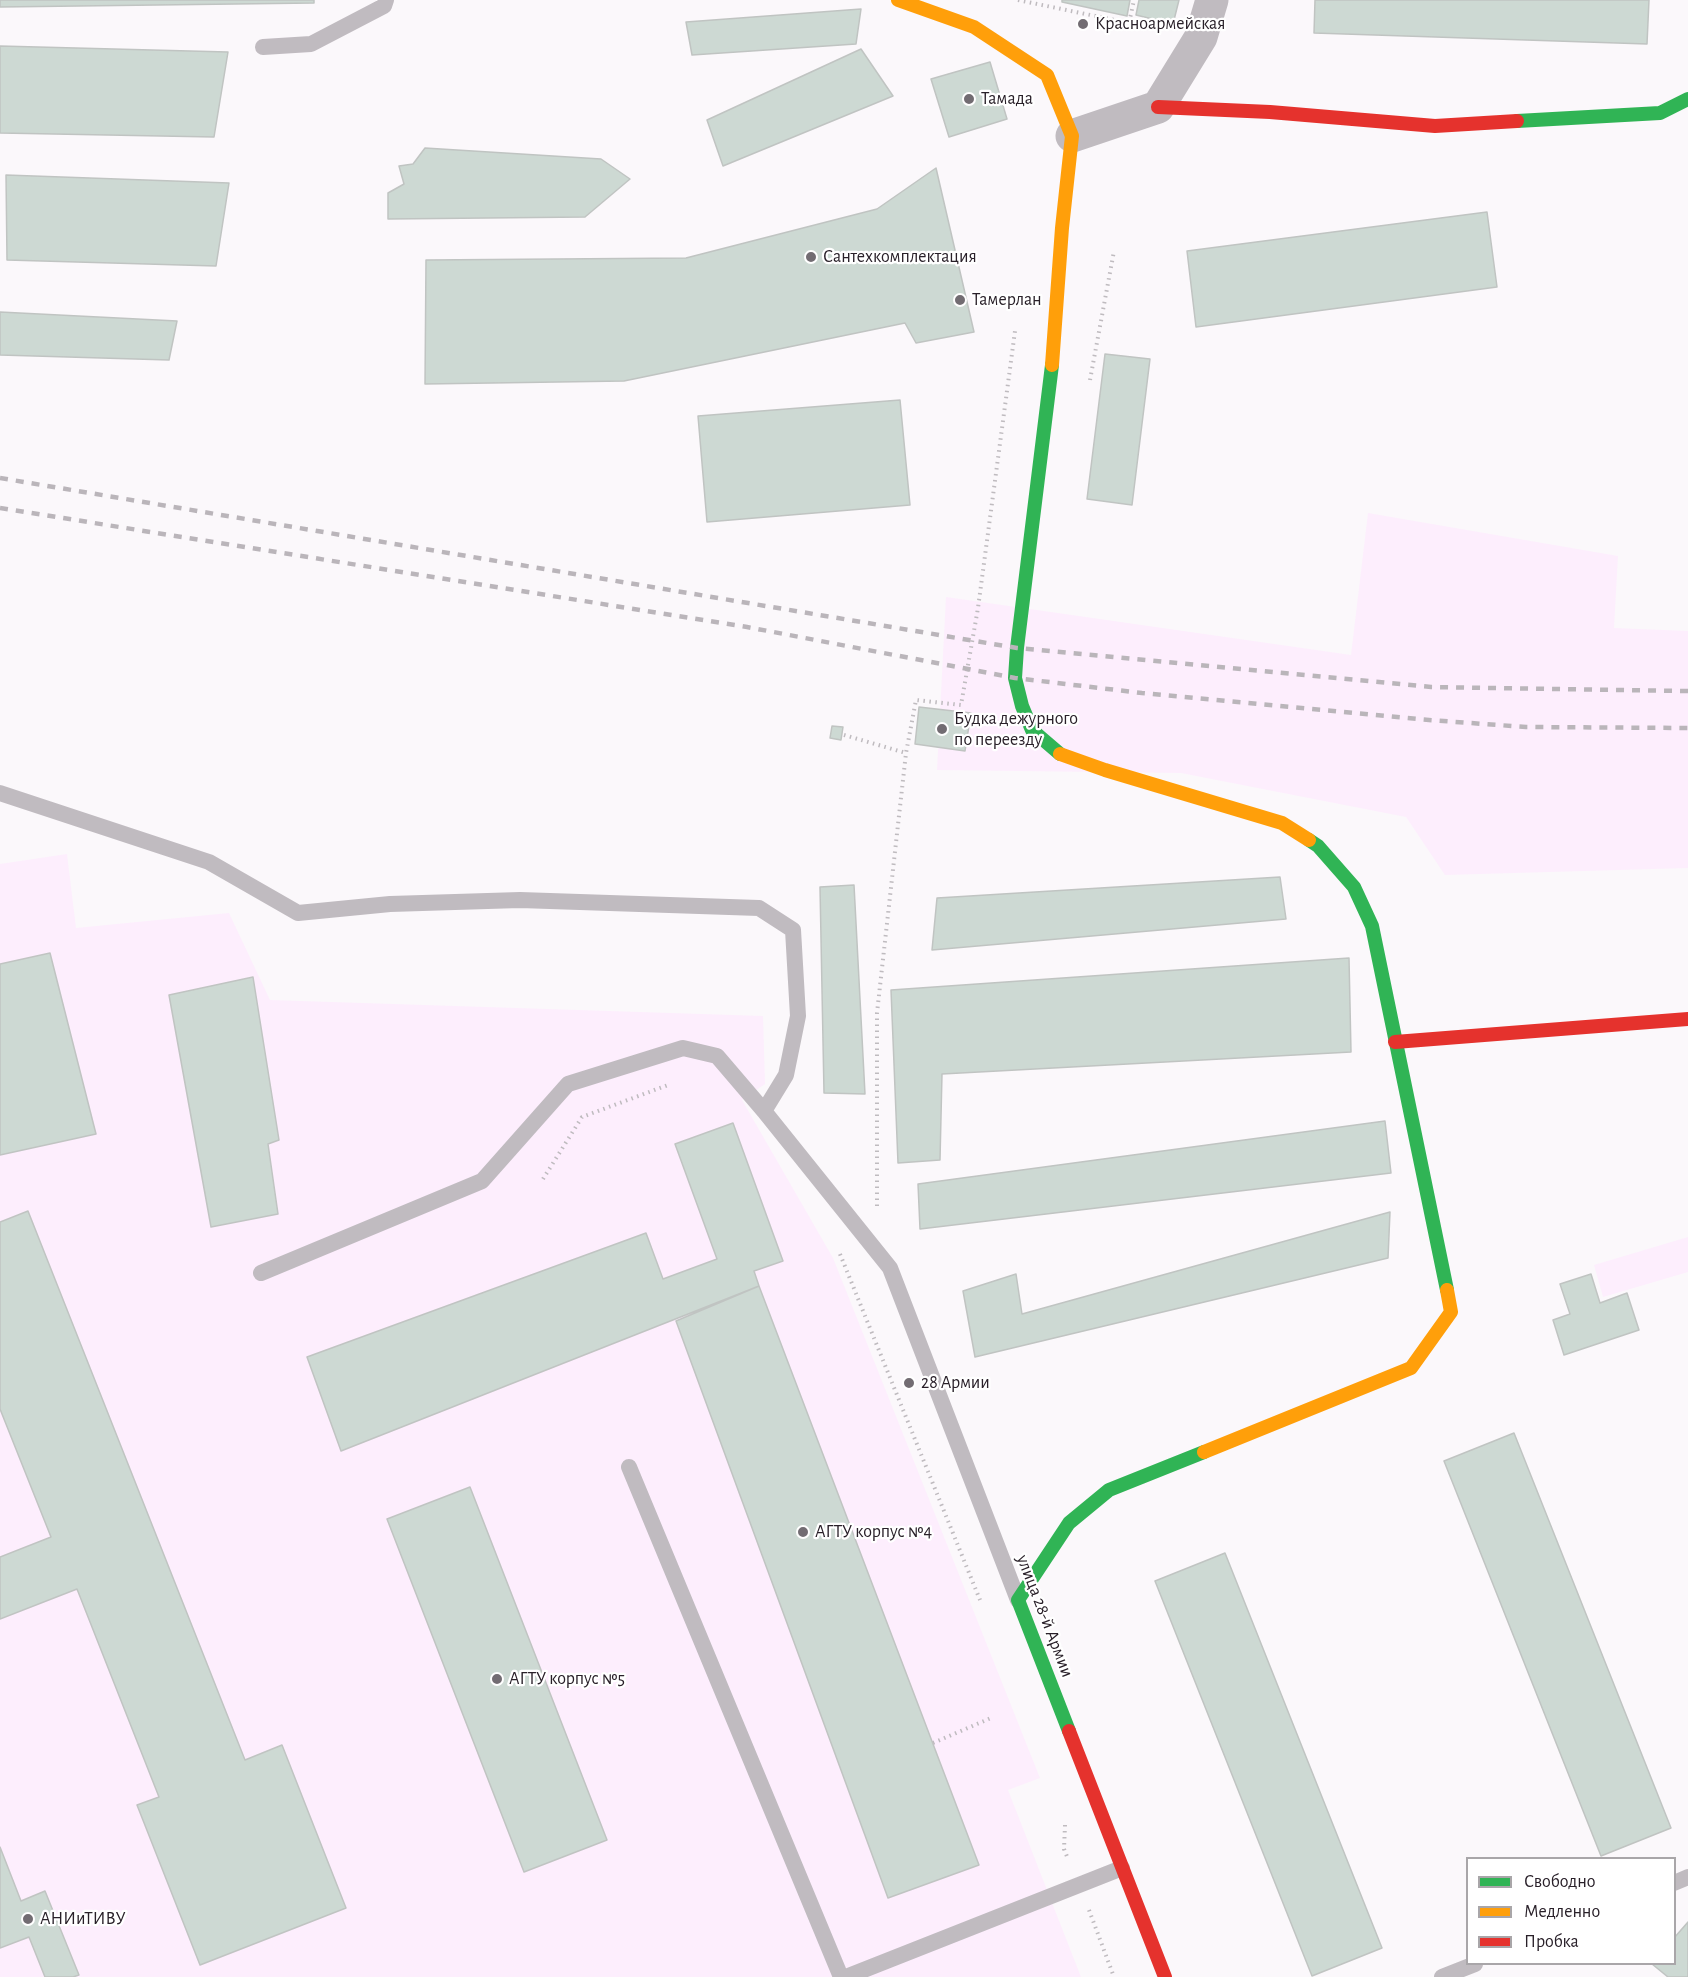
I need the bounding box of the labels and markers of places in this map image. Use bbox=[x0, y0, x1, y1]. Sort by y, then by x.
place label: Красноармейская bbox=[1095, 13, 1226, 35]
marker: Красноармейская bbox=[1076, 17, 1090, 31]
place label: Тамада bbox=[981, 88, 1033, 110]
marker: Тамада bbox=[962, 92, 976, 106]
place label: Сантехкомплектация bbox=[823, 246, 977, 268]
marker: Сантехкомплектация bbox=[804, 250, 818, 264]
place label: Тамерлан bbox=[972, 289, 1042, 311]
marker: Тамерлан bbox=[953, 293, 967, 307]
place label: Будка дежурного по переезду bbox=[954, 708, 1078, 750]
marker: Будка дежурного по переезду bbox=[935, 722, 949, 736]
place label: 28 Армии bbox=[921, 1372, 990, 1394]
marker: 28 Армии bbox=[902, 1376, 916, 1390]
place label: АГТУ корпус №4 bbox=[815, 1521, 932, 1543]
marker: АГТУ корпус №4 bbox=[796, 1525, 810, 1539]
place label: АГТУ корпус №5 bbox=[509, 1668, 625, 1690]
marker: АГТУ корпус №5 bbox=[490, 1672, 504, 1686]
place label: АНИиТИВУ bbox=[40, 1908, 126, 1930]
marker: АНИиТИВУ bbox=[21, 1912, 35, 1926]

